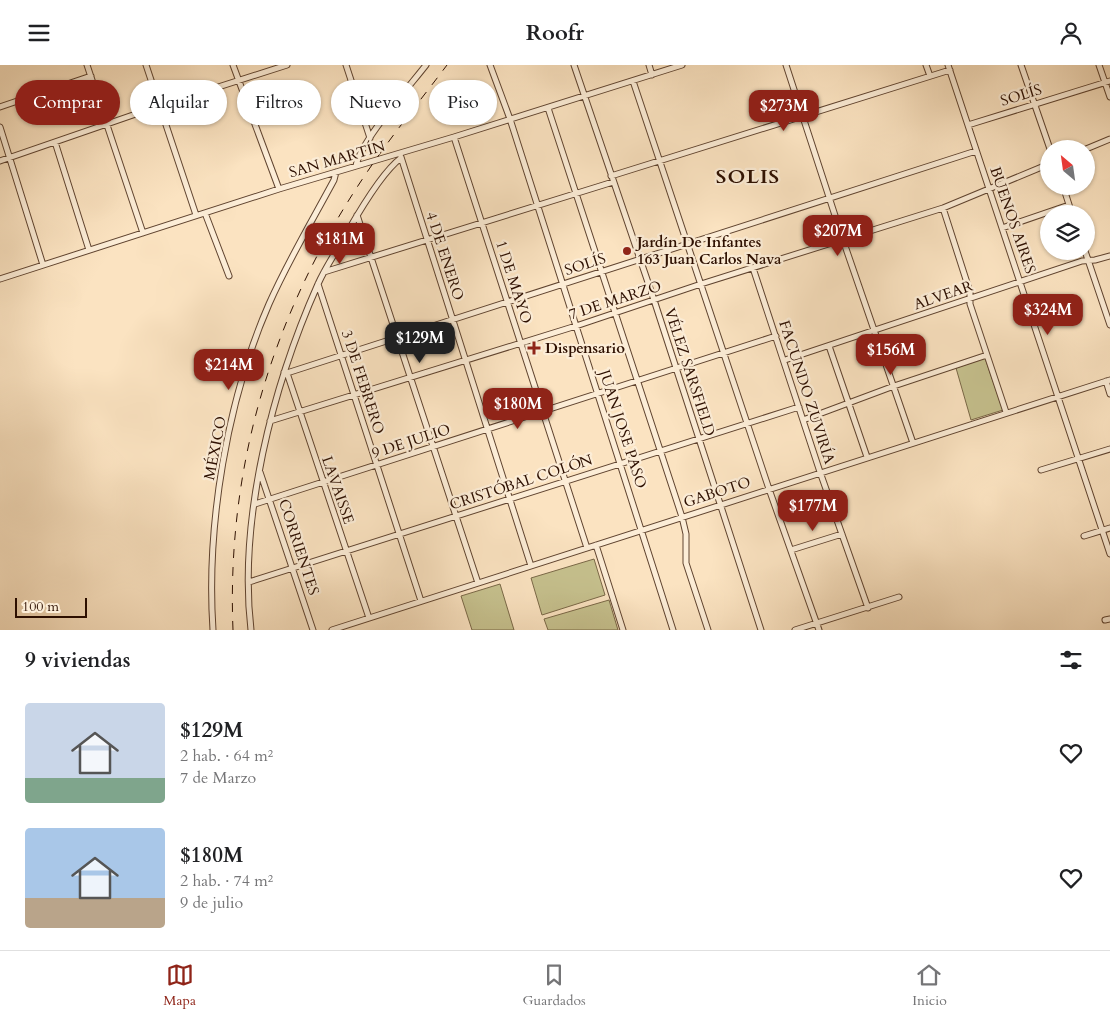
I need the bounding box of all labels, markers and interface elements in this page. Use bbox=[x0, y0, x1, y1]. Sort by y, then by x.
text: Roofr bbox=[526, 18, 584, 48]
icon: menu bbox=[25, 19, 53, 47]
icon: person bbox=[1057, 19, 1085, 47]
street label: SOLÍS bbox=[998, 79, 1044, 111]
chip: Comprar bbox=[15, 80, 120, 125]
chip: Alquilar bbox=[130, 80, 227, 125]
chip: Filtros bbox=[237, 80, 321, 125]
chip: Nuevo bbox=[331, 80, 419, 125]
chip: Piso bbox=[429, 80, 497, 125]
pin: $273M bbox=[749, 89, 819, 132]
text: $273M bbox=[760, 95, 808, 117]
street label: SAN MARTÍN bbox=[287, 136, 388, 182]
north arrow bbox=[1040, 140, 1095, 195]
map controls bbox=[1040, 140, 1095, 260]
district label: SOLIS bbox=[716, 163, 780, 190]
street label: BUENOS AIRES bbox=[985, 164, 1041, 276]
button: layers bbox=[1040, 205, 1095, 260]
street label: 4 DE ENERO bbox=[421, 209, 469, 303]
pin: $207M bbox=[803, 215, 873, 257]
text: $207M bbox=[814, 220, 862, 242]
pin: $181M bbox=[305, 223, 375, 265]
text: $181M bbox=[316, 228, 364, 250]
place label: Jardín De Infantes 163 Juan Carlos Nava bbox=[635, 232, 782, 269]
street label: 1 DE MAYO bbox=[491, 238, 537, 326]
marker: Jardín De Infantes 163 Juan Carlos Nava bbox=[621, 245, 633, 257]
street label: SOLÍS bbox=[562, 248, 608, 280]
street label: ALVEAR bbox=[911, 275, 976, 314]
street label: 7 DE MARZO bbox=[566, 276, 664, 324]
pin: $324M bbox=[1013, 293, 1083, 336]
text: $324M bbox=[1024, 299, 1072, 321]
street label: VÉLEZ SARSFIELD bbox=[660, 305, 720, 439]
street label: FACUNDO ZUVIRÍA bbox=[774, 317, 840, 467]
pin: $129M bbox=[385, 321, 455, 364]
street label: 3 DE FEBRERO bbox=[337, 327, 389, 437]
text: $129M bbox=[396, 327, 444, 349]
pin: $156M bbox=[856, 333, 926, 376]
place label: Dispensario bbox=[545, 338, 625, 358]
text: $156M bbox=[867, 339, 915, 361]
marker: Dispensario bbox=[527, 341, 541, 355]
pin: $214M bbox=[194, 349, 264, 391]
text: $214M bbox=[205, 354, 253, 376]
street label: JUAN JOSE PASO bbox=[594, 365, 652, 491]
pin: $180M bbox=[483, 387, 553, 430]
text: $180M bbox=[494, 393, 542, 415]
street label: MÉXICO bbox=[199, 414, 231, 482]
street label: 9 DE JULIO bbox=[369, 419, 453, 463]
street label: CRISTÓBAL COLÓN bbox=[447, 449, 595, 515]
street label: LAVAISSE bbox=[317, 453, 359, 527]
street label: GABOTO bbox=[681, 472, 753, 512]
pin: $177M bbox=[778, 489, 848, 532]
text: $177M bbox=[789, 495, 837, 517]
street label: CORRIENTES bbox=[274, 496, 324, 598]
scale bar bbox=[15, 595, 88, 618]
text: 100 m bbox=[22, 597, 59, 616]
text: 9 viviendas bbox=[25, 646, 131, 675]
icon: filters bbox=[1057, 646, 1085, 674]
text: $129M bbox=[180, 716, 243, 745]
icon: home bbox=[65, 723, 125, 783]
icon: heart bbox=[1057, 739, 1085, 767]
text: 2 hab. · 64 m² bbox=[180, 745, 273, 767]
text: 7 de Marzo bbox=[180, 767, 256, 789]
text: $180M bbox=[180, 841, 243, 870]
icon: home bbox=[65, 848, 125, 908]
icon: heart bbox=[1057, 864, 1085, 892]
text: 2 hab. · 74 m² bbox=[180, 870, 273, 892]
text: 9 de julio bbox=[180, 892, 243, 914]
tab: Mapa bbox=[163, 961, 196, 1010]
tab: Guardados bbox=[523, 961, 586, 1010]
tab: Inicio bbox=[912, 961, 947, 1010]

